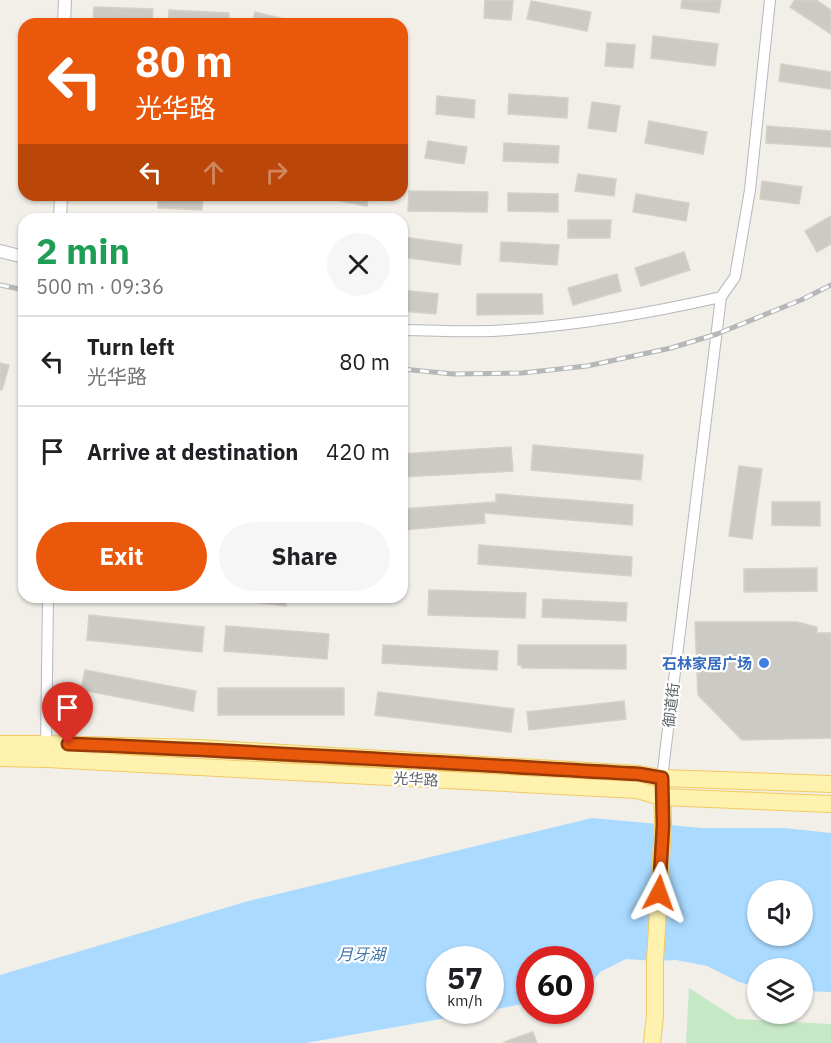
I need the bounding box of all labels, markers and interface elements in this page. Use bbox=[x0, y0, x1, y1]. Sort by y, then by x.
text: 80 m bbox=[135, 34, 233, 89]
icon: left bbox=[36, 42, 114, 120]
text: 光华路 bbox=[135, 90, 216, 125]
icon: left bbox=[134, 156, 167, 189]
icon: ahead bbox=[197, 156, 230, 189]
icon: right bbox=[260, 156, 293, 189]
text: 2 min bbox=[36, 227, 130, 274]
button: close bbox=[327, 233, 390, 296]
text: 500 m · 09:36 bbox=[36, 273, 164, 300]
text: Turn left bbox=[87, 332, 175, 361]
icon: left bbox=[36, 345, 69, 378]
text: 80 m bbox=[339, 347, 390, 376]
text: 光华路 bbox=[87, 363, 147, 390]
icon: arrive bbox=[36, 435, 69, 468]
text: Arrive at destination bbox=[87, 437, 298, 466]
text: 420 m bbox=[326, 437, 390, 466]
button: Exit bbox=[36, 522, 207, 591]
button: Share bbox=[219, 522, 390, 591]
place label: 石林家居广场 bbox=[662, 654, 752, 673]
marker: 石林家居广场 bbox=[757, 656, 771, 670]
pin bbox=[42, 682, 93, 744]
street label: 御道街 bbox=[659, 682, 683, 728]
icon: arrive bbox=[51, 691, 84, 724]
street label: 光华路 bbox=[393, 768, 439, 790]
position arrow bbox=[627, 861, 691, 925]
map controls bbox=[747, 880, 813, 1024]
button: sound bbox=[747, 880, 813, 946]
water label: 月牙湖 bbox=[337, 944, 388, 964]
speed limit sign: 60 bbox=[516, 946, 594, 1024]
text: 57 bbox=[447, 958, 483, 997]
button: layers bbox=[747, 958, 813, 1024]
text: km/h bbox=[447, 991, 483, 1010]

